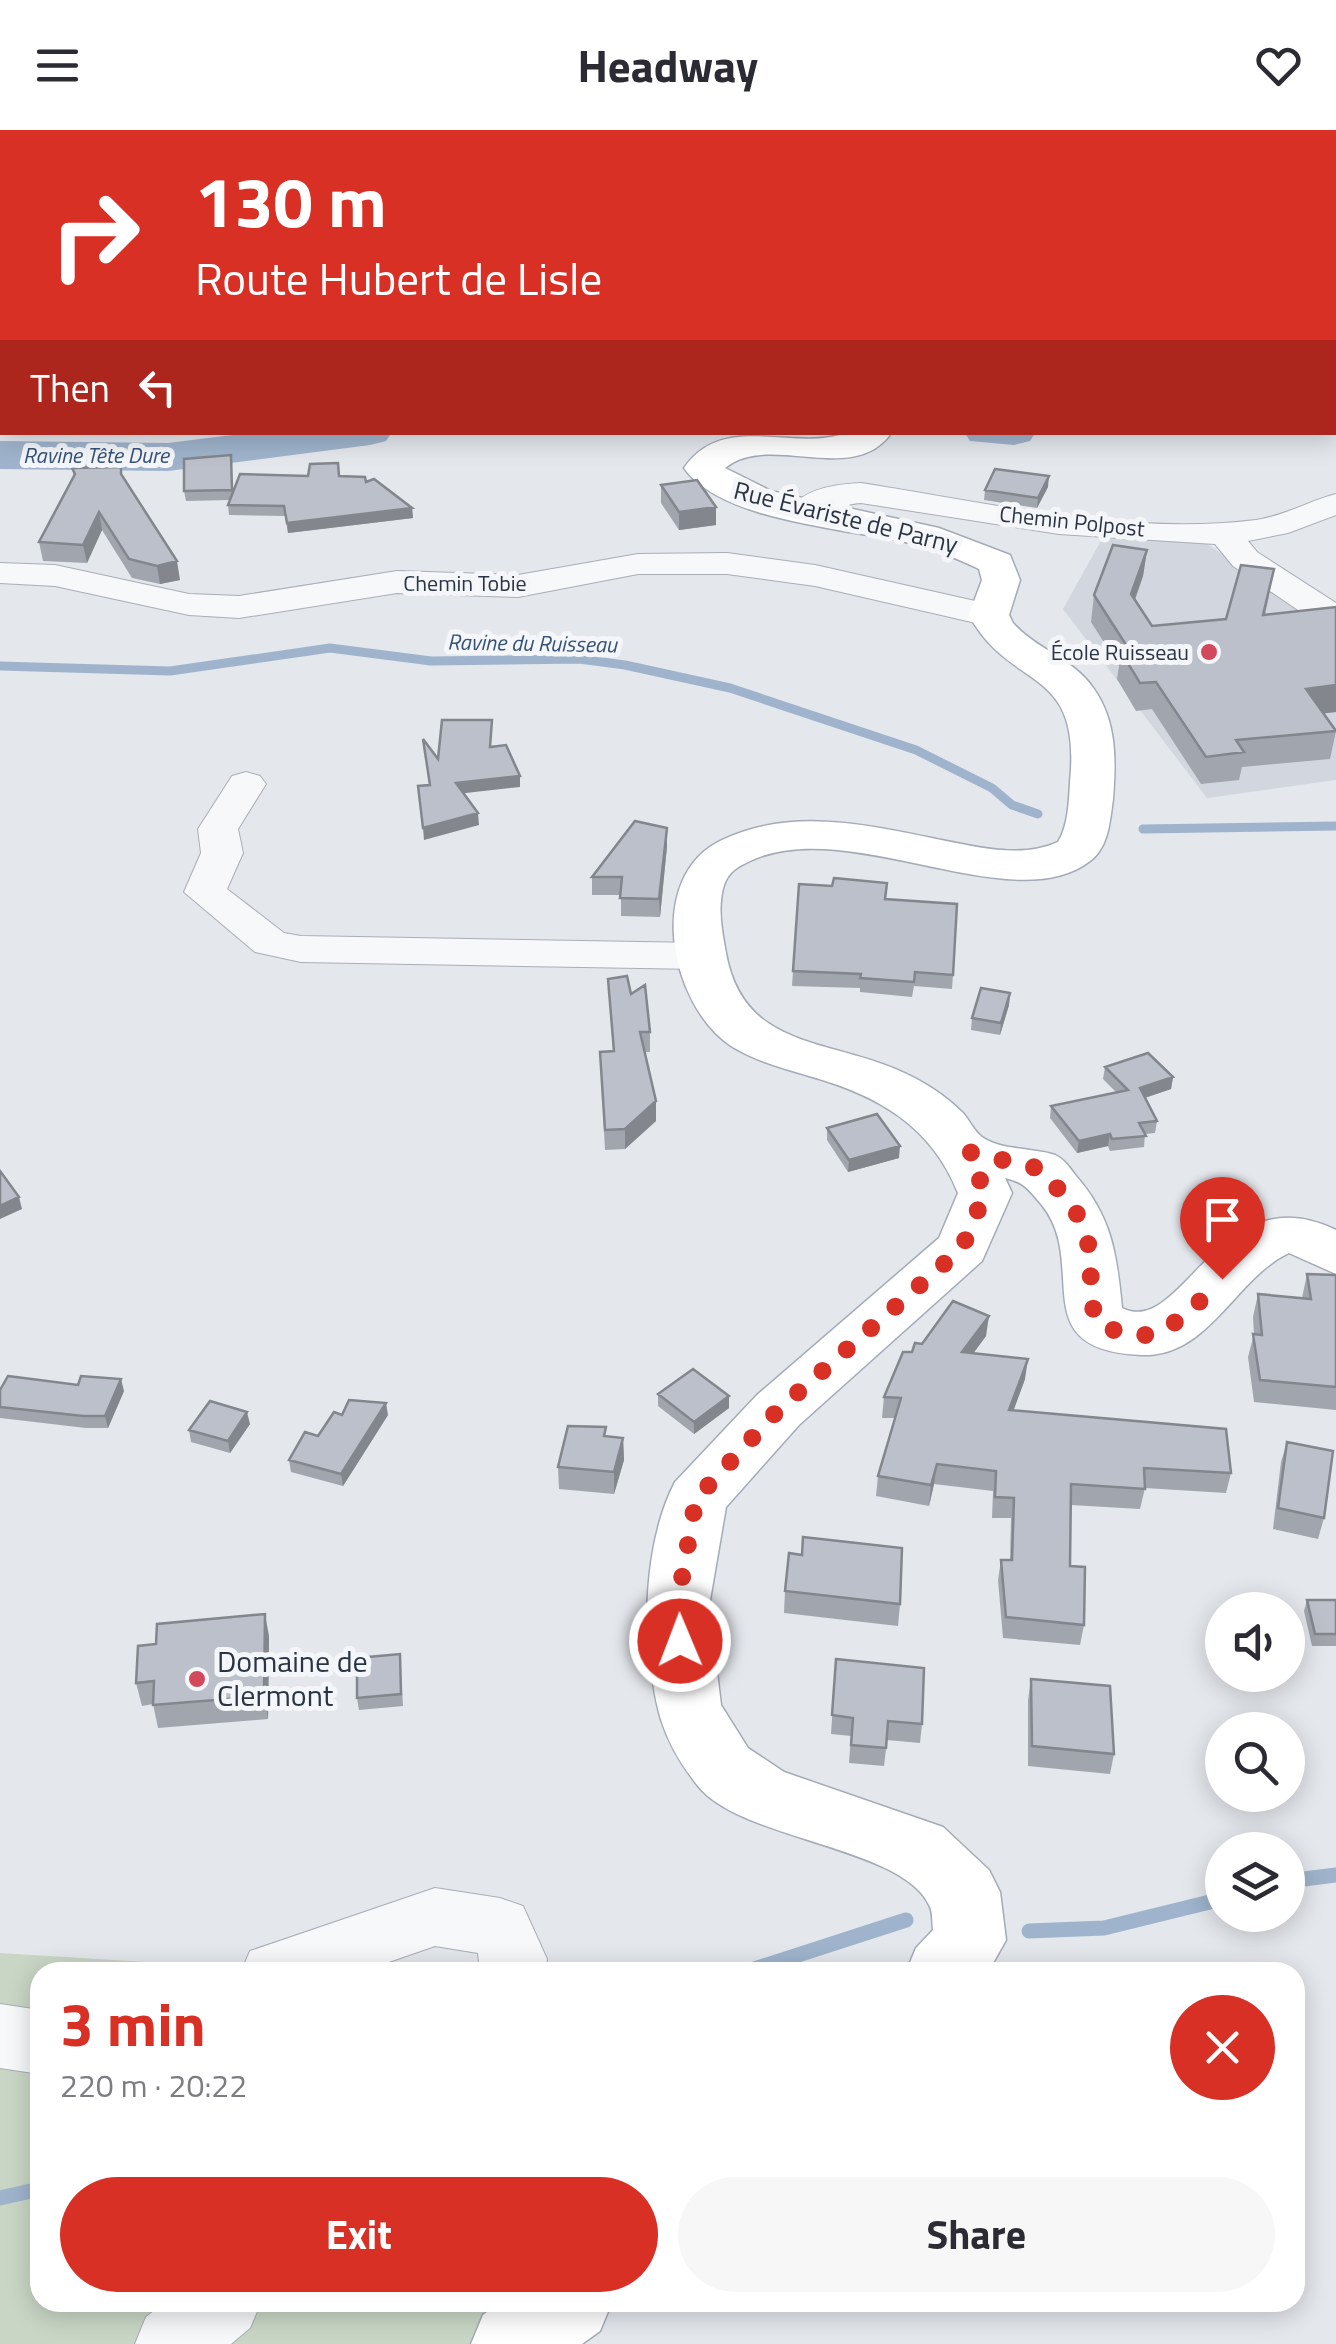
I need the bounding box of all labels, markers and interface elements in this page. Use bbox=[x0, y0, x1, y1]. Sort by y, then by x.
text: Headway bbox=[578, 31, 758, 99]
icon: menu bbox=[30, 38, 85, 93]
icon: heart bbox=[1251, 38, 1306, 93]
text: 130 m bbox=[195, 148, 387, 254]
icon: right bbox=[30, 170, 160, 300]
text: Route Hubert de Lisle bbox=[195, 244, 602, 312]
text: Then bbox=[30, 359, 110, 417]
icon: left bbox=[130, 360, 185, 415]
water label: Ravine Tête Dure bbox=[23, 438, 171, 472]
street label: Rue Évariste de Parny bbox=[730, 471, 962, 563]
street label: Chemin Polpost bbox=[998, 496, 1146, 546]
street label: Chemin Tobie bbox=[403, 566, 527, 600]
water label: Ravine du Ruisseau bbox=[447, 625, 619, 662]
place label: École Ruisseau bbox=[1051, 635, 1189, 669]
marker: École Ruisseau bbox=[1198, 641, 1220, 663]
pin bbox=[1180, 1177, 1265, 1280]
icon: arrive bbox=[1195, 1192, 1250, 1247]
position arrow bbox=[628, 1589, 732, 1693]
map controls bbox=[1205, 1592, 1305, 1932]
button: sound bbox=[1205, 1592, 1305, 1692]
place label: Domaine de Clermont bbox=[217, 1638, 368, 1718]
marker: Domaine de Clermont bbox=[186, 1668, 208, 1690]
button: search bbox=[1205, 1712, 1305, 1812]
button: layers bbox=[1205, 1832, 1305, 1932]
text: 3 min bbox=[60, 1978, 206, 2069]
button: close bbox=[1170, 1995, 1275, 2100]
text: 220 m · 20:22 bbox=[60, 2061, 247, 2109]
button: Exit bbox=[60, 2177, 658, 2292]
button: Share bbox=[678, 2177, 1275, 2292]

